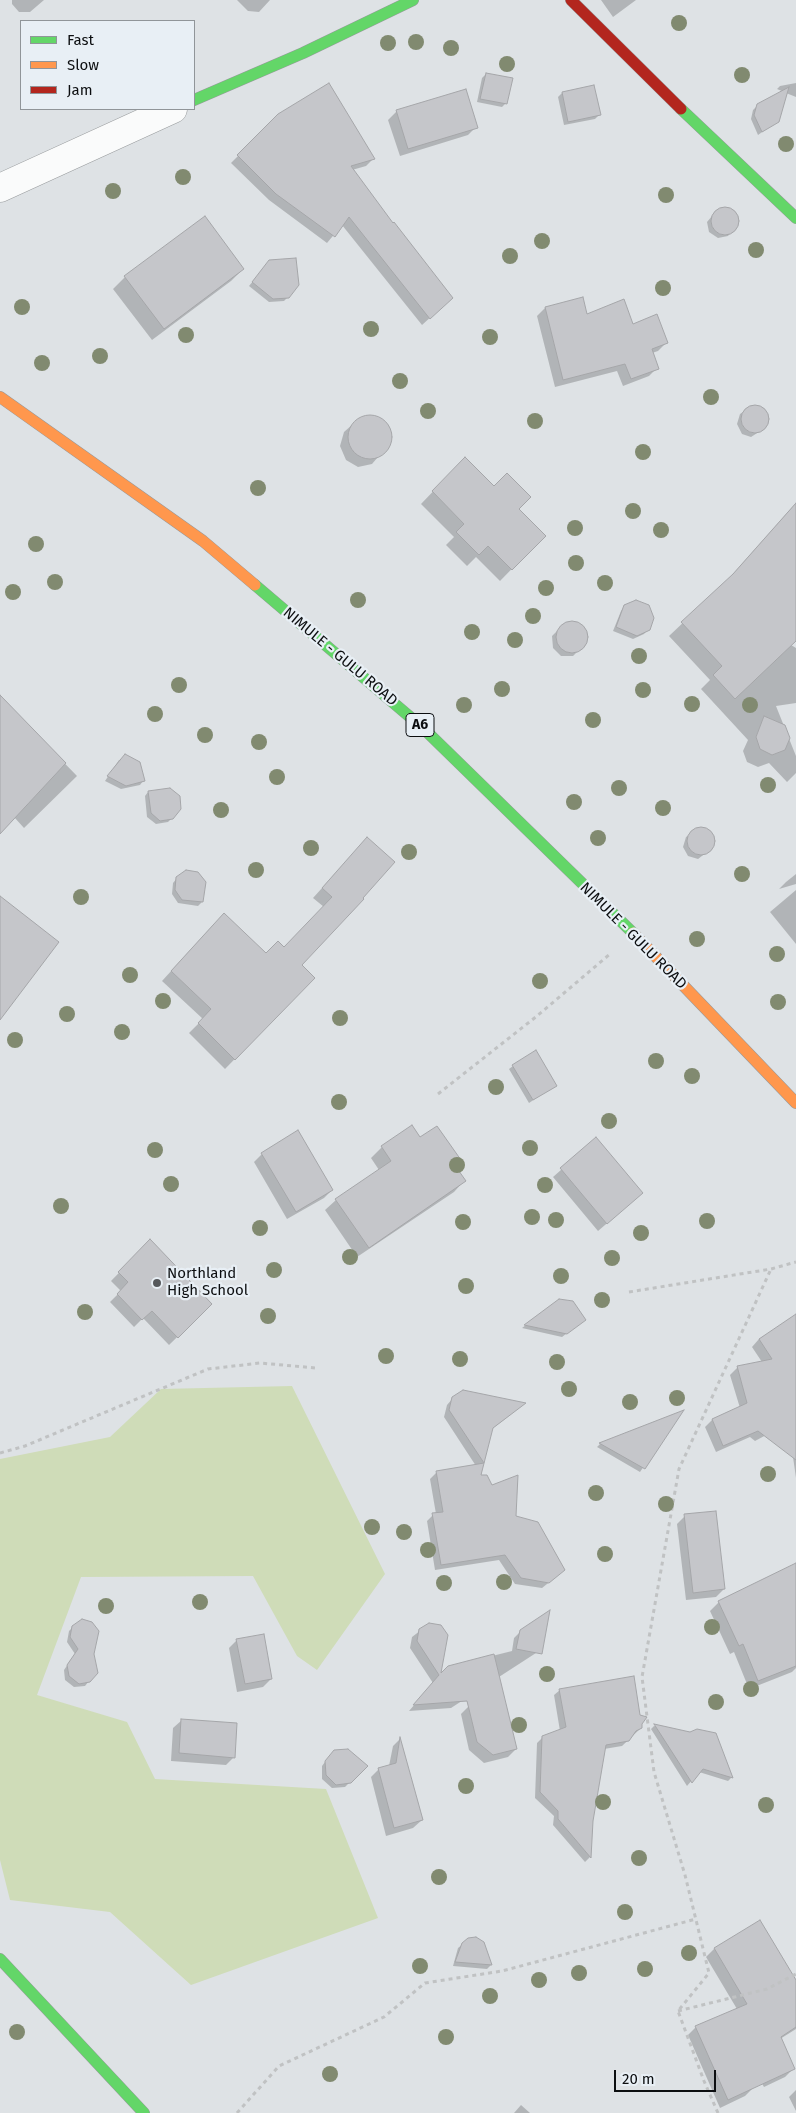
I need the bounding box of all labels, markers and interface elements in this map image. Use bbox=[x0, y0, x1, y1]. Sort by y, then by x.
legend bbox=[20, 20, 195, 110]
text: Fast bbox=[67, 31, 94, 49]
text: Slow bbox=[67, 56, 99, 74]
text: Jam bbox=[67, 81, 93, 99]
street label: NIMULE - GULU ROAD bbox=[279, 604, 401, 710]
road number: A6 bbox=[406, 714, 434, 736]
street label: NIMULE - GULU ROAD bbox=[576, 879, 690, 993]
place label: Northland High School bbox=[167, 1265, 248, 1300]
marker: Northland High School bbox=[151, 1277, 163, 1289]
scale bar bbox=[616, 2060, 718, 2092]
text: 20 m bbox=[622, 2070, 655, 2088]

